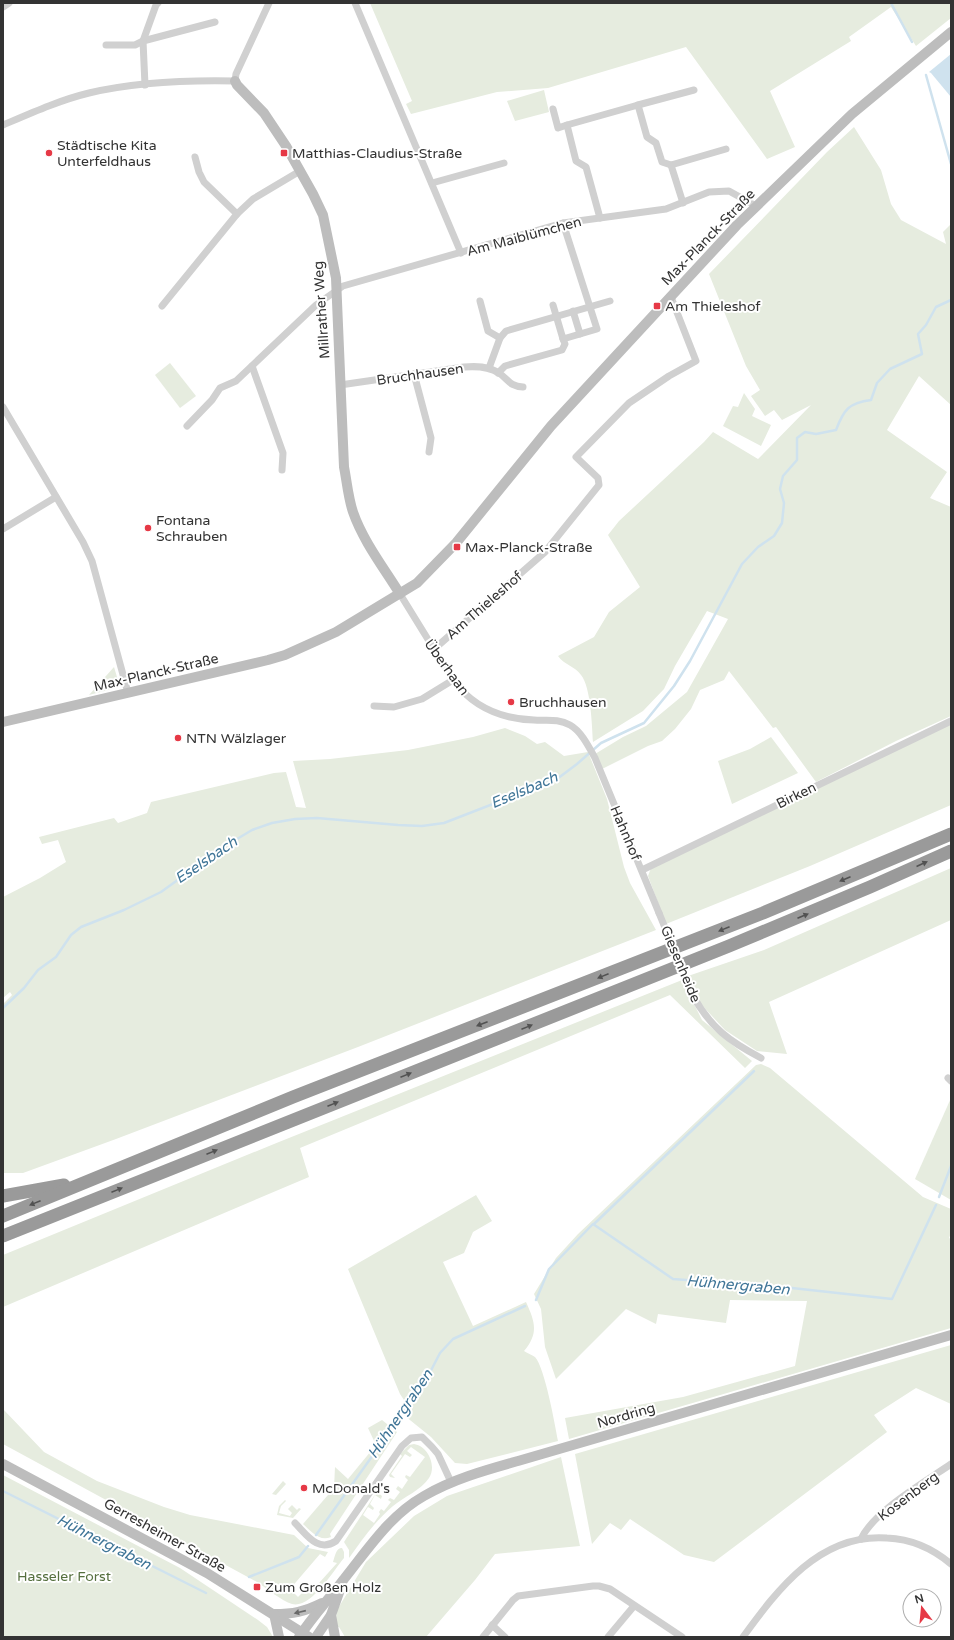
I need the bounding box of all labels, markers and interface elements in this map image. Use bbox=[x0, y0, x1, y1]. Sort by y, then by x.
place label: Städtische Kita Unterfeldhaus bbox=[57, 137, 157, 170]
place label: Matthias-Claudius-Straße bbox=[292, 145, 462, 162]
marker: Städtische Kita Unterfeldhaus bbox=[44, 148, 54, 158]
marker: Matthias-Claudius-Straße bbox=[279, 148, 289, 158]
street label: Max-Planck-Straße bbox=[658, 186, 759, 289]
street label: Am Maiblümchen bbox=[465, 213, 583, 260]
street label: Millrather Weg bbox=[310, 260, 333, 359]
place label: Am Thieleshof bbox=[665, 298, 761, 315]
marker: Am Thieleshof bbox=[652, 301, 662, 311]
street label: Bruchhausen bbox=[376, 360, 465, 389]
place label: Fontana Schrauben bbox=[156, 512, 228, 545]
marker: Fontana Schrauben bbox=[143, 523, 153, 533]
place label: Max-Planck-Straße bbox=[465, 539, 593, 556]
marker: Max-Planck-Straße bbox=[452, 542, 462, 552]
street label: Am Thieleshof bbox=[443, 567, 526, 643]
street label: Überhaan bbox=[421, 636, 473, 699]
street label: Max-Planck-Straße bbox=[92, 650, 220, 695]
place label: Bruchhausen bbox=[519, 694, 607, 711]
marker: Bruchhausen bbox=[506, 697, 516, 707]
place label: NTN Wälzlager bbox=[186, 730, 287, 747]
marker: NTN Wälzlager bbox=[173, 733, 183, 743]
water label: Eselsbach bbox=[488, 767, 561, 812]
street label: Birken bbox=[773, 779, 819, 812]
street label: Hahnhof bbox=[606, 803, 645, 864]
water label: Eselsbach bbox=[171, 832, 241, 887]
one-way arrow bbox=[916, 861, 928, 867]
one-way arrow bbox=[838, 877, 850, 883]
one-way arrow bbox=[797, 912, 809, 918]
street label: Giesenheide bbox=[657, 923, 704, 1005]
one-way arrow bbox=[718, 926, 730, 932]
one-way arrow bbox=[597, 974, 609, 980]
one-way arrow bbox=[476, 1021, 488, 1027]
one-way arrow bbox=[522, 1024, 534, 1030]
one-way arrow bbox=[401, 1072, 413, 1078]
one-way arrow bbox=[327, 1101, 339, 1107]
one-way arrow bbox=[207, 1149, 219, 1155]
one-way arrow bbox=[111, 1187, 123, 1193]
one-way arrow bbox=[29, 1200, 41, 1206]
water label: Hühnergraben bbox=[686, 1272, 791, 1299]
water label: Hühnergraben bbox=[364, 1365, 437, 1462]
street label: Nordring bbox=[595, 1399, 657, 1432]
street label: Kosenberg bbox=[875, 1468, 942, 1525]
place label: McDonald's bbox=[312, 1480, 390, 1497]
marker: McDonald's bbox=[299, 1483, 309, 1493]
street label: Gerresheimer Straße bbox=[101, 1495, 229, 1576]
water label: Hühnergraben bbox=[54, 1511, 155, 1574]
park label: Hasseler Forst bbox=[17, 1568, 112, 1585]
place label: Zum Großen Holz bbox=[265, 1579, 381, 1596]
marker: Zum Großen Holz bbox=[252, 1582, 262, 1592]
north arrow bbox=[902, 1588, 942, 1628]
text: N bbox=[913, 1591, 925, 1606]
one-way arrow bbox=[294, 1610, 306, 1616]

